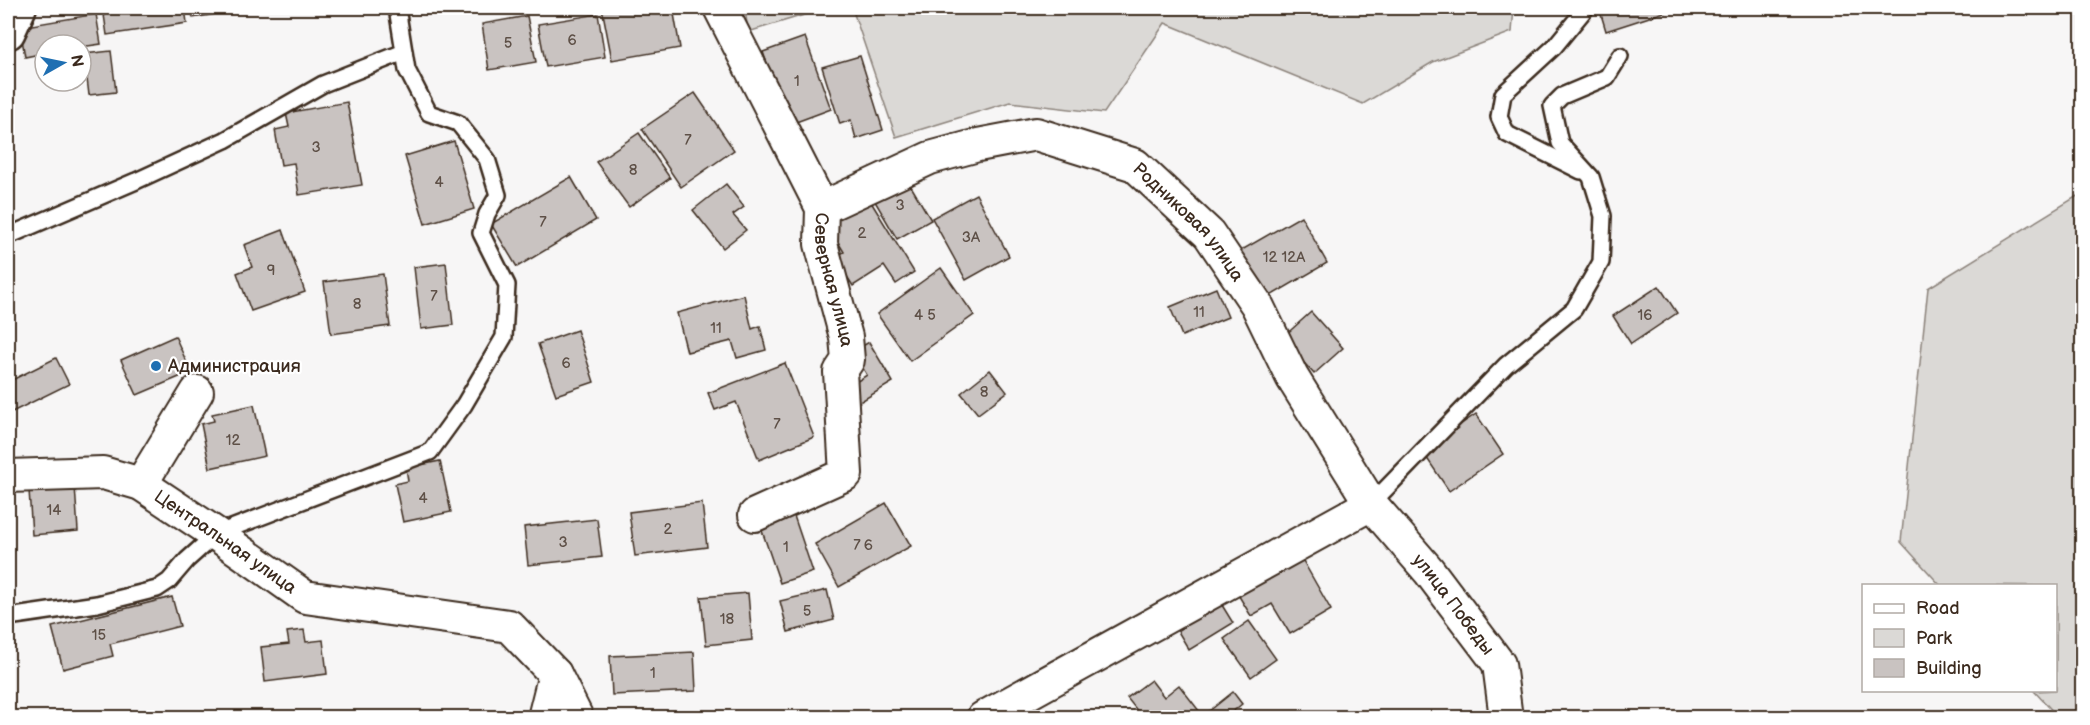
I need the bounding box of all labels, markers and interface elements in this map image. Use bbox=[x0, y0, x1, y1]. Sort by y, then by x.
house number: 6 bbox=[567, 31, 577, 50]
north arrow bbox=[33, 33, 93, 93]
house number: 5 bbox=[504, 34, 512, 53]
text: N bbox=[66, 53, 87, 68]
house number: 1 bbox=[794, 72, 800, 91]
house number: 7 bbox=[684, 131, 692, 150]
house number: 3 bbox=[311, 138, 321, 157]
street label: Родниковая улица bbox=[1128, 158, 1248, 286]
house number: 8 bbox=[629, 161, 638, 180]
house number: 4 bbox=[434, 173, 444, 192]
house number: 3 bbox=[895, 196, 905, 215]
street label: Северная улица bbox=[810, 212, 857, 348]
house number: 7 bbox=[539, 213, 547, 232]
house number: 2 bbox=[858, 224, 867, 243]
house number: 3А bbox=[962, 228, 981, 247]
house number: 12 12А bbox=[1263, 248, 1306, 267]
house number: 9 bbox=[267, 261, 275, 280]
house number: 7 bbox=[430, 287, 438, 306]
house number: 8 bbox=[353, 295, 362, 314]
house number: 11 bbox=[1193, 303, 1205, 322]
house number: 4 5 bbox=[914, 306, 936, 325]
house number: 16 bbox=[1638, 306, 1652, 325]
house number: 11 bbox=[710, 319, 722, 338]
house number: 6 bbox=[561, 354, 571, 373]
place label: Администрация bbox=[167, 356, 301, 377]
marker: Администрация bbox=[149, 359, 163, 373]
house number: 8 bbox=[980, 383, 989, 402]
house number: 7 bbox=[773, 415, 781, 434]
house number: 12 bbox=[226, 431, 240, 450]
street label: Центральная улица bbox=[150, 486, 301, 599]
house number: 4 bbox=[418, 489, 428, 508]
house number: 14 bbox=[47, 501, 61, 520]
house number: 2 bbox=[664, 520, 673, 539]
house number: 3 bbox=[558, 533, 568, 552]
house number: 7 6 bbox=[853, 536, 873, 555]
house number: 1 bbox=[783, 538, 789, 557]
street label: улица Победы bbox=[1408, 550, 1498, 659]
legend bbox=[1862, 584, 2057, 692]
text: Road bbox=[1916, 598, 1960, 619]
house number: 5 bbox=[803, 602, 811, 621]
house number: 18 bbox=[720, 610, 735, 629]
house number: 15 bbox=[92, 626, 106, 645]
text: Park bbox=[1916, 628, 1952, 649]
text: Building bbox=[1916, 658, 1982, 679]
house number: 1 bbox=[650, 664, 656, 683]

